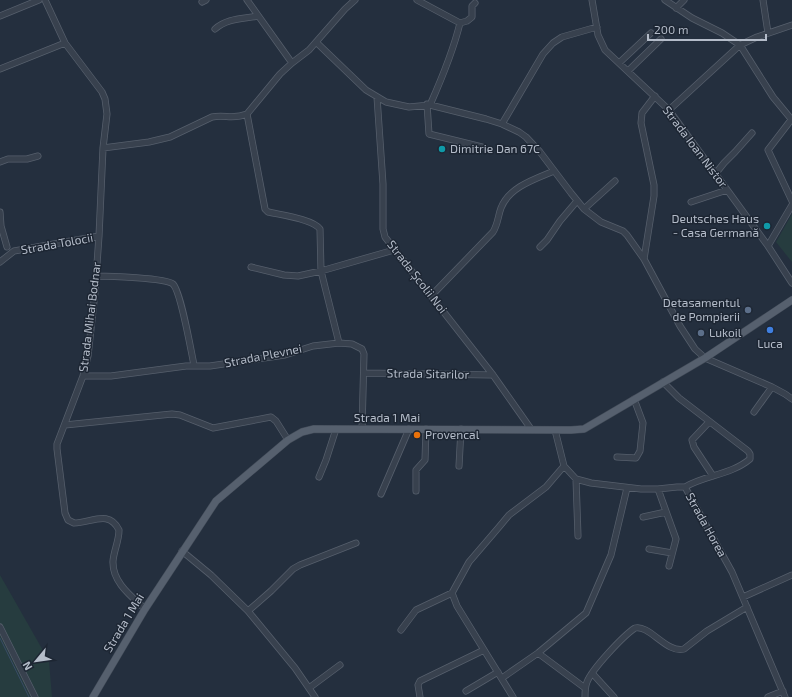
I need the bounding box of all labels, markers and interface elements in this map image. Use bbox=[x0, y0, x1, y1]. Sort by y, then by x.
scale bar bbox=[648, 16, 766, 42]
text: 200 m bbox=[654, 22, 688, 36]
street label: Strada Ioan Nistor bbox=[661, 103, 731, 190]
place label: Dimitrie Dan 67C bbox=[450, 141, 540, 155]
marker: Dimitrie Dan 67C bbox=[437, 144, 447, 154]
place label: Deutsches Haus - Casa Germană bbox=[671, 211, 759, 239]
marker: Deutsches Haus - Casa Germană bbox=[762, 221, 772, 231]
street label: Strada Tolocii bbox=[20, 230, 94, 256]
street label: Strada Școlii Noi bbox=[383, 237, 451, 317]
street label: Strada Mihai Bodnar bbox=[75, 261, 103, 373]
place label: Detasamentul de Pompierii bbox=[663, 295, 740, 323]
marker: Detasamentul de Pompierii bbox=[743, 305, 753, 315]
place label: Lukoil bbox=[709, 325, 742, 339]
marker: Luca bbox=[765, 325, 775, 335]
marker: Lukoil bbox=[696, 328, 706, 338]
place label: Luca bbox=[757, 336, 783, 350]
street label: Strada Plevnei bbox=[223, 341, 303, 369]
street label: Strada Sitarilor bbox=[387, 365, 470, 381]
street label: Strada 1 Mai bbox=[354, 410, 420, 424]
place label: Provencal bbox=[425, 427, 480, 441]
marker: Provencal bbox=[412, 430, 422, 440]
street label: Strada Horea bbox=[683, 490, 730, 559]
street label: Strada 1 Mai bbox=[100, 590, 146, 655]
north arrow bbox=[16, 641, 56, 681]
text: N bbox=[19, 659, 34, 673]

